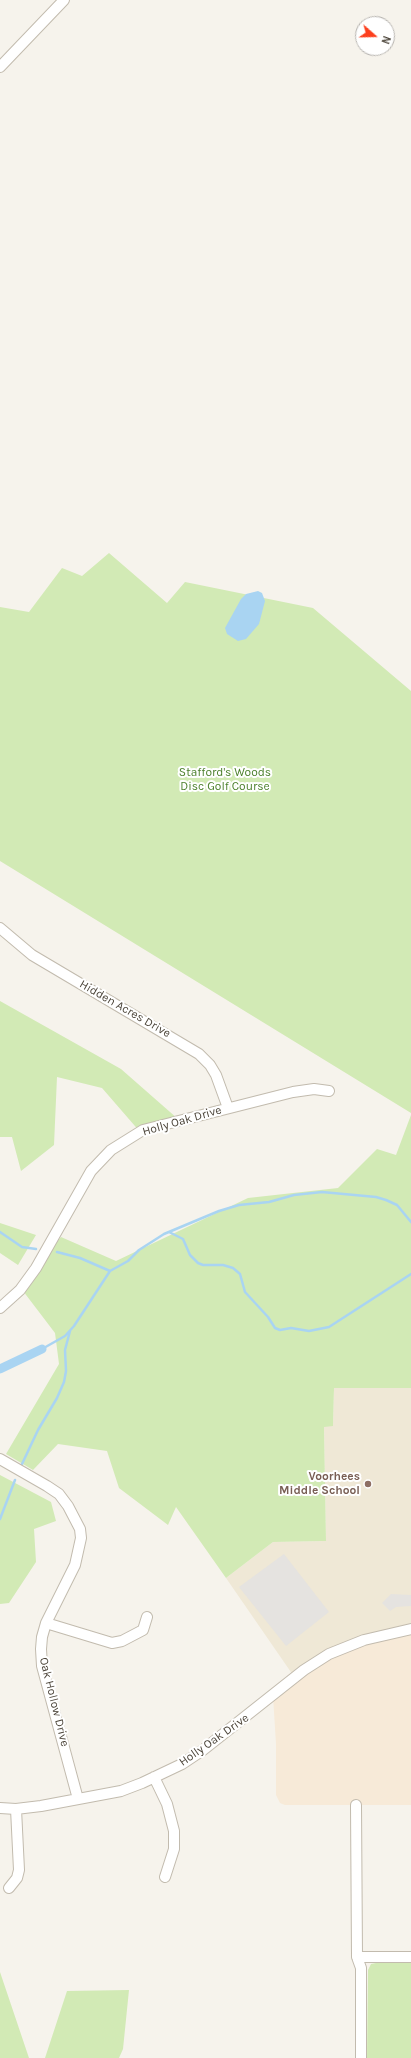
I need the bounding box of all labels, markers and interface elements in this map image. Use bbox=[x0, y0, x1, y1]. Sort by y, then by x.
north arrow bbox=[355, 16, 395, 56]
text: N bbox=[378, 34, 393, 46]
park label: Stafford's Woods Disc Golf Course bbox=[179, 766, 271, 794]
street label: Hidden Acres Drive bbox=[77, 977, 173, 1041]
street label: Holly Oak Drive bbox=[141, 1103, 223, 1139]
place label: Voorhees Middle School bbox=[279, 1470, 360, 1498]
marker: Voorhees Middle School bbox=[363, 1479, 373, 1489]
street label: Oak Hollow Drive bbox=[36, 1656, 72, 1748]
street label: Holly Oak Drive bbox=[176, 1711, 252, 1769]

